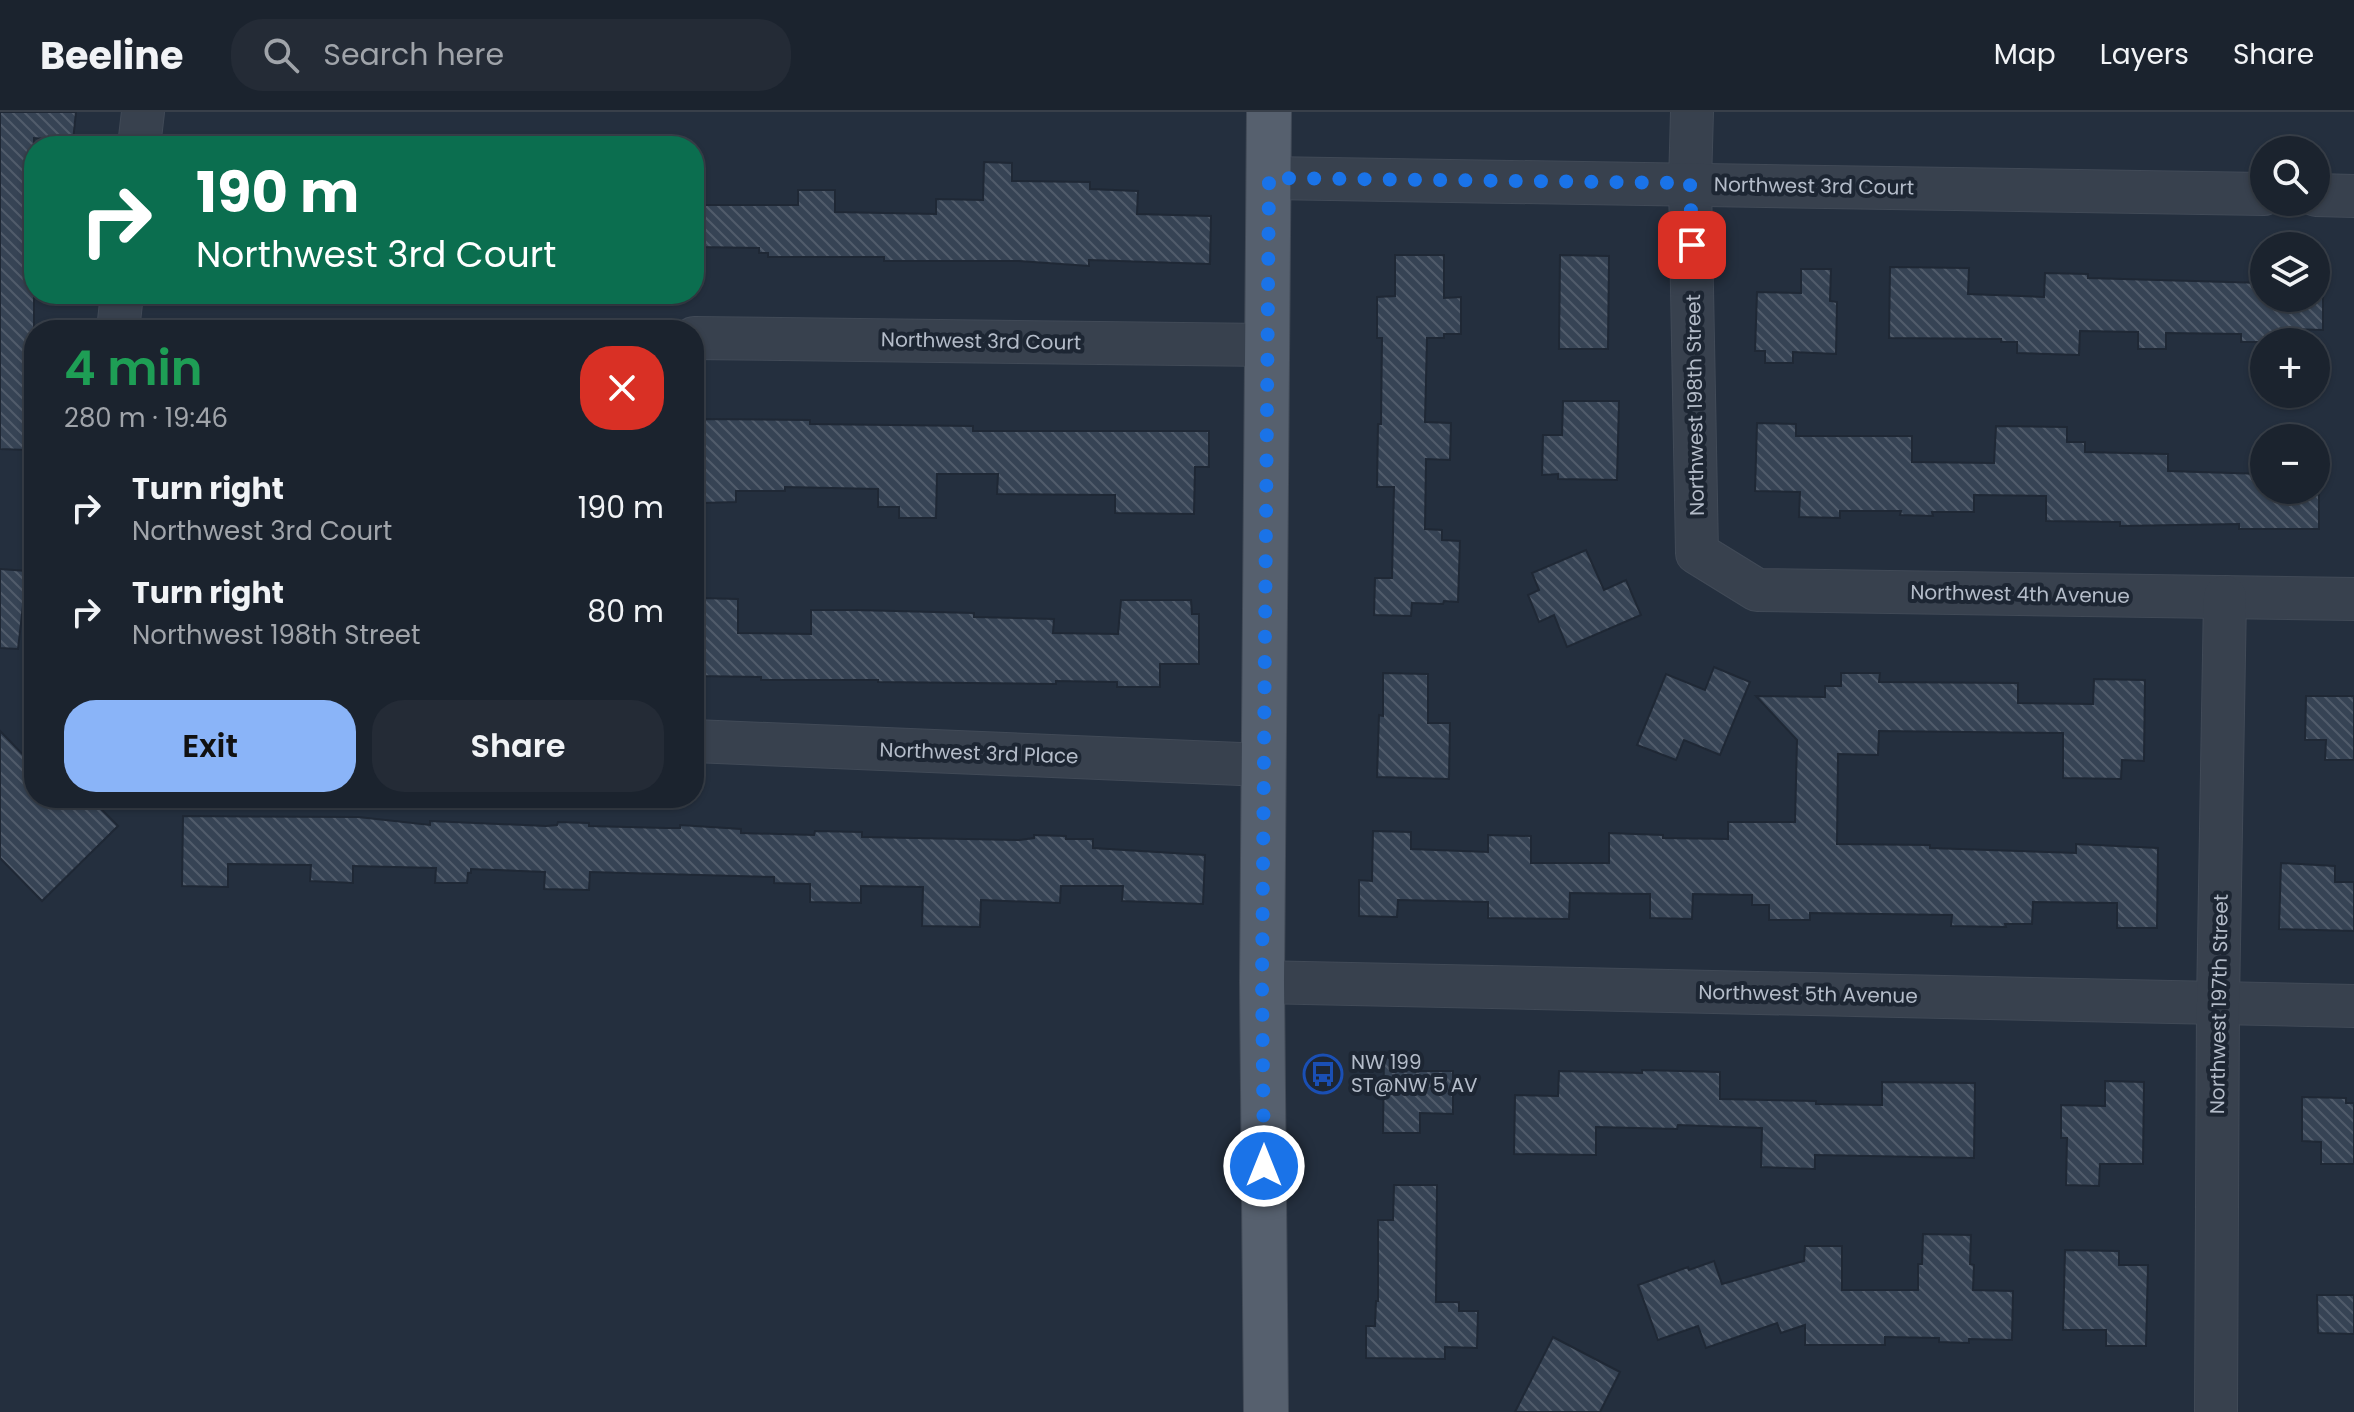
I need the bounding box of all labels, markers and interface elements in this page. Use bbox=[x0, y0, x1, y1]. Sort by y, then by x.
search box bbox=[231, 19, 791, 91]
text: Beeline bbox=[40, 29, 183, 82]
icon: search bbox=[259, 33, 303, 77]
text: Search here bbox=[323, 33, 504, 76]
text: Map bbox=[1994, 35, 2056, 74]
text: Layers bbox=[2100, 35, 2189, 74]
text: Share bbox=[2233, 35, 2314, 74]
map controls bbox=[2250, 136, 2330, 504]
button: search bbox=[2250, 136, 2330, 216]
text: 190 m bbox=[196, 153, 359, 232]
icon: right bbox=[64, 168, 168, 272]
street label: Northwest 3rd Court bbox=[1714, 170, 1914, 202]
pin bbox=[1658, 211, 1726, 279]
icon: arrive bbox=[1670, 223, 1714, 267]
text: Northwest 3rd Court bbox=[196, 229, 556, 280]
button: layers bbox=[2250, 232, 2330, 312]
street label: Northwest 198th Street bbox=[1679, 294, 1711, 516]
street label: Northwest 3rd Court bbox=[881, 325, 1081, 357]
button: + bbox=[2250, 328, 2330, 408]
text: 4 min bbox=[64, 335, 203, 402]
button: close bbox=[580, 346, 664, 430]
text: 280 m · 19:46 bbox=[64, 400, 228, 436]
button: − bbox=[2250, 424, 2330, 504]
text: Turn right bbox=[132, 467, 284, 510]
icon: right bbox=[64, 486, 108, 530]
text: 190 m bbox=[578, 486, 664, 529]
text: Northwest 3rd Court bbox=[132, 513, 392, 549]
text: Turn right bbox=[132, 571, 284, 614]
street label: Northwest 4th Avenue bbox=[1910, 578, 2130, 610]
icon: right bbox=[64, 590, 108, 634]
text: 80 m bbox=[587, 590, 664, 633]
text: Northwest 198th Street bbox=[132, 617, 420, 653]
button: Exit bbox=[64, 700, 356, 792]
button: Share bbox=[372, 700, 664, 792]
street label: Northwest 3rd Place bbox=[879, 736, 1079, 770]
street label: Northwest 197th Street bbox=[2203, 894, 2235, 1114]
street label: Northwest 5th Avenue bbox=[1698, 978, 1918, 1010]
place label: NW 199 ST@NW 5 AV bbox=[1351, 1048, 1478, 1099]
bus stop icon: NW 199 ST@NW 5 AV bbox=[1302, 1053, 1344, 1095]
position arrow bbox=[1222, 1124, 1306, 1208]

